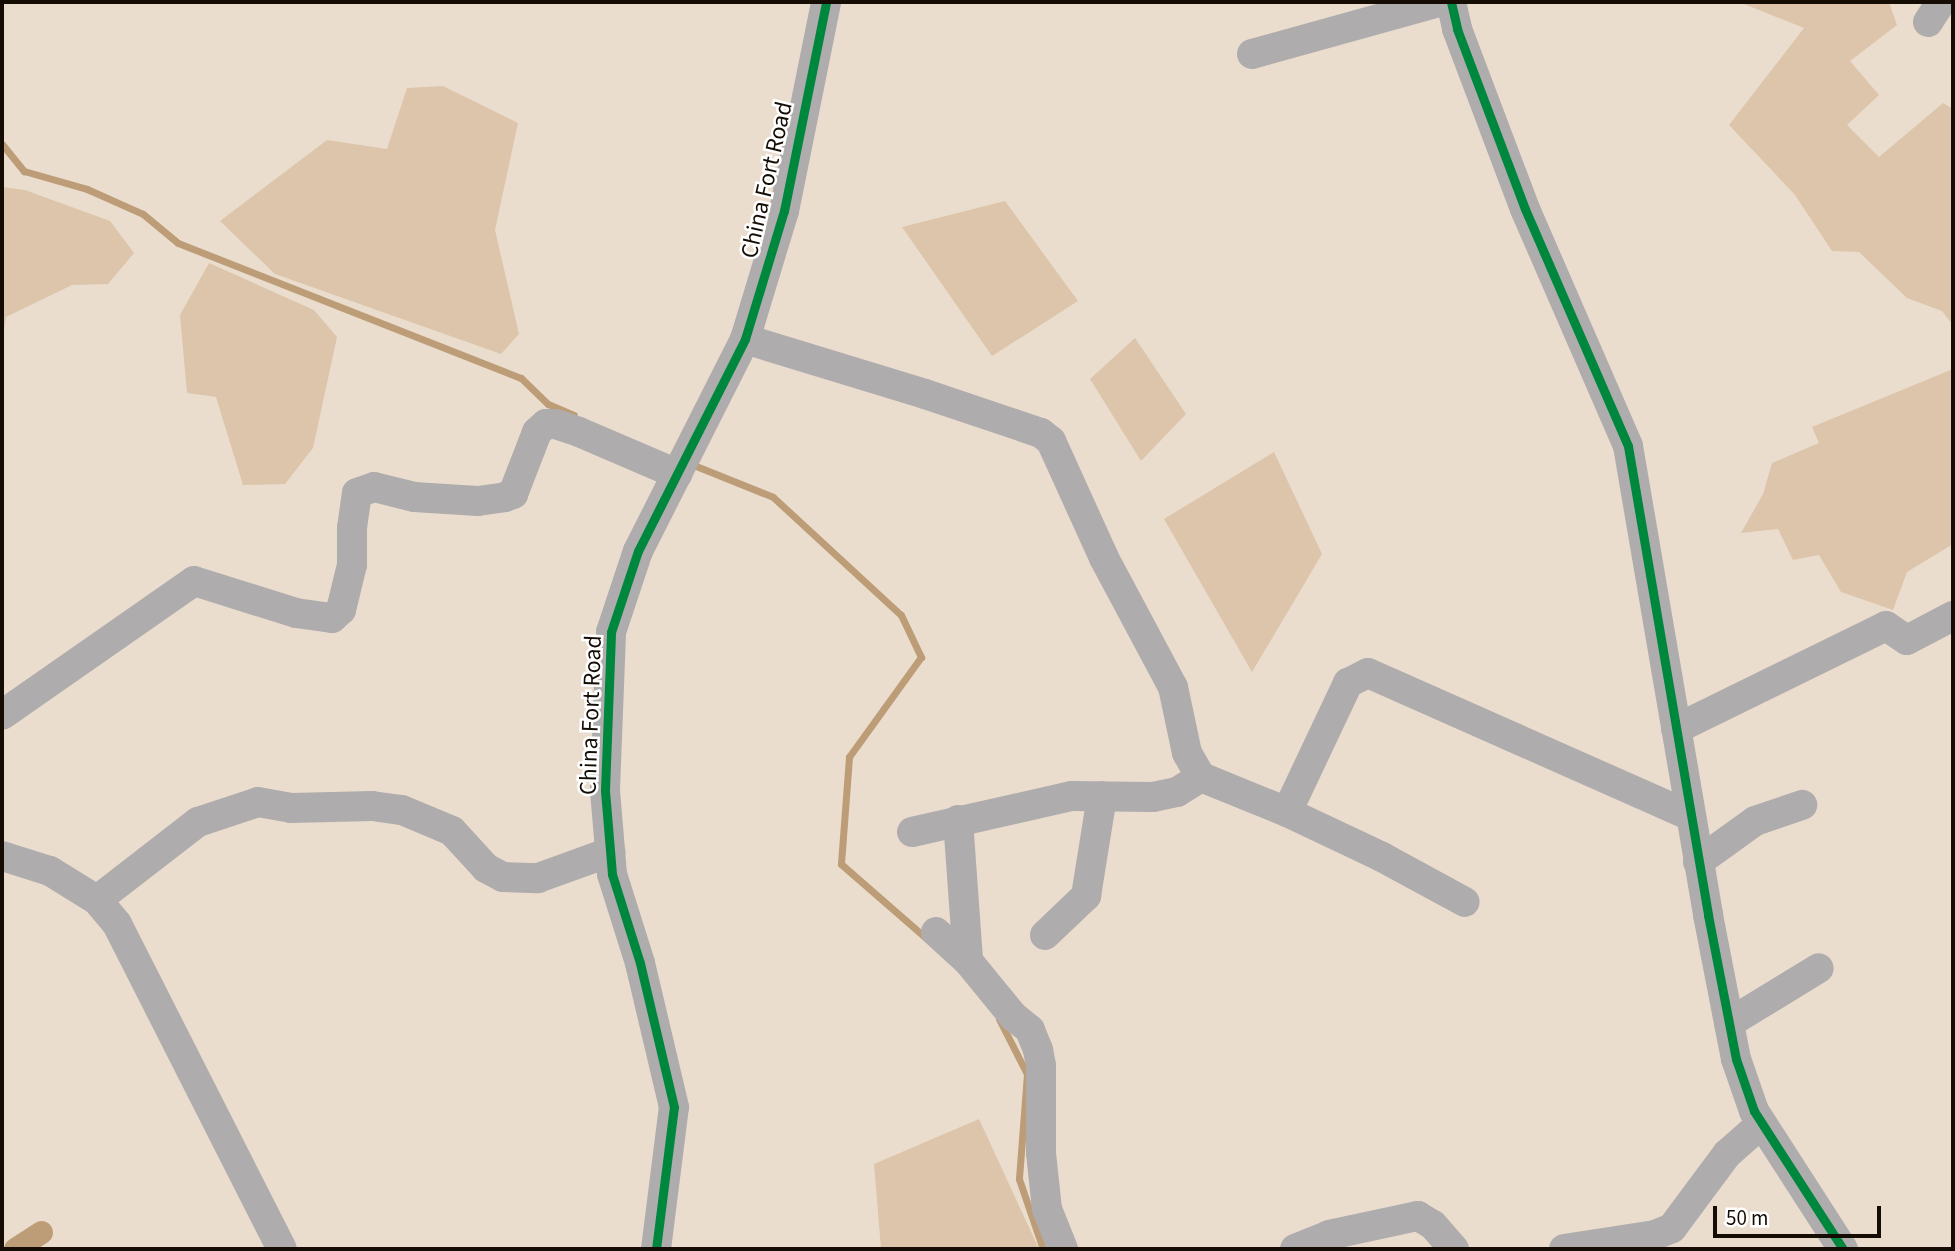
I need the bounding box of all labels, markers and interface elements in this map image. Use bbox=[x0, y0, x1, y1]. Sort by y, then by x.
street label: China Fort Road bbox=[735, 99, 799, 261]
street label: China Fort Road bbox=[574, 635, 608, 795]
scale bar bbox=[1717, 1192, 1885, 1236]
text: 50 m bbox=[1726, 1203, 1768, 1233]

